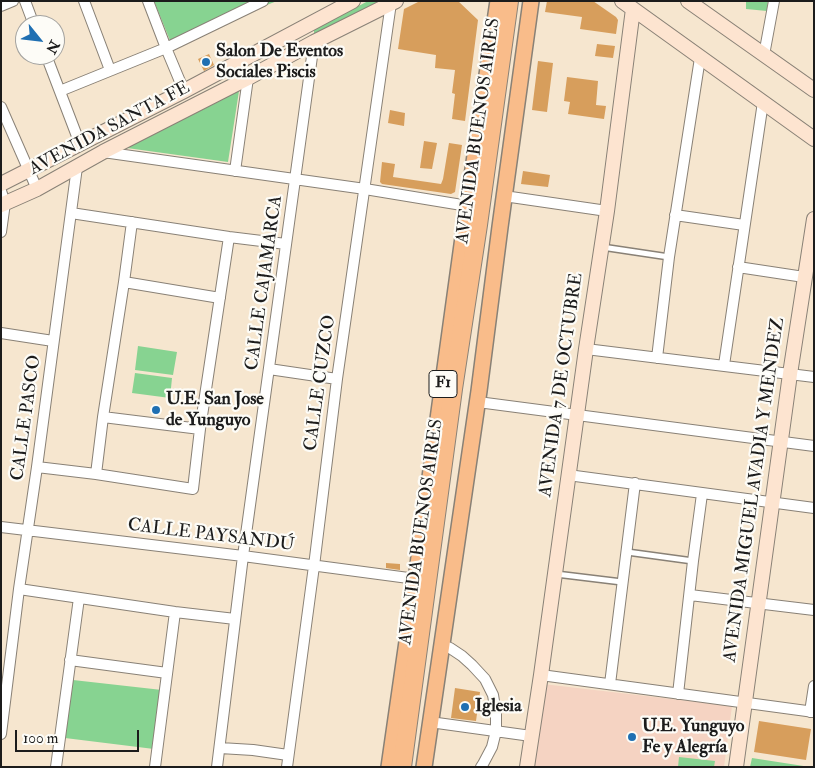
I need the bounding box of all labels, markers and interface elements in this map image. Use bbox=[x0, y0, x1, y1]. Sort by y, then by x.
north arrow bbox=[15, 15, 65, 65]
street label: AVENIDA BUENOS AIRES bbox=[452, 17, 506, 245]
text: N bbox=[42, 37, 63, 57]
place label: Salon De Eventos Sociales Piscis bbox=[216, 41, 343, 84]
marker: Salon De Eventos Sociales Piscis bbox=[200, 56, 212, 68]
street label: AVENIDA SANTA FE bbox=[26, 77, 194, 181]
street label: CALLE CAJAMARCA bbox=[242, 194, 288, 372]
street label: AVENIDA 7 DE OCTUBRE bbox=[536, 272, 588, 498]
street label: CALLE CUZCO bbox=[301, 314, 341, 452]
street label: AVENIDA MIGUEL AVADIA Y MENDEZ bbox=[720, 316, 790, 664]
street label: CALLE PASCO bbox=[7, 354, 47, 482]
road number: F1 bbox=[429, 370, 457, 398]
place label: U.E. San Jose de Yunguyo bbox=[166, 389, 264, 432]
marker: U.E. San Jose de Yunguyo bbox=[150, 404, 162, 416]
street label: AVENIDA BUENOS AIRES bbox=[395, 418, 449, 646]
street label: CALLE PAYSANDÚ bbox=[126, 515, 296, 557]
place label: Iglesia bbox=[475, 696, 522, 718]
marker: Iglesia bbox=[459, 701, 471, 713]
place label: U.E. Yunguyo Fe y Alegría bbox=[642, 716, 744, 759]
scale bar bbox=[18, 720, 141, 752]
text: 100 m bbox=[23, 729, 58, 748]
marker: U.E. Yunguyo Fe y Alegría bbox=[626, 731, 638, 743]

